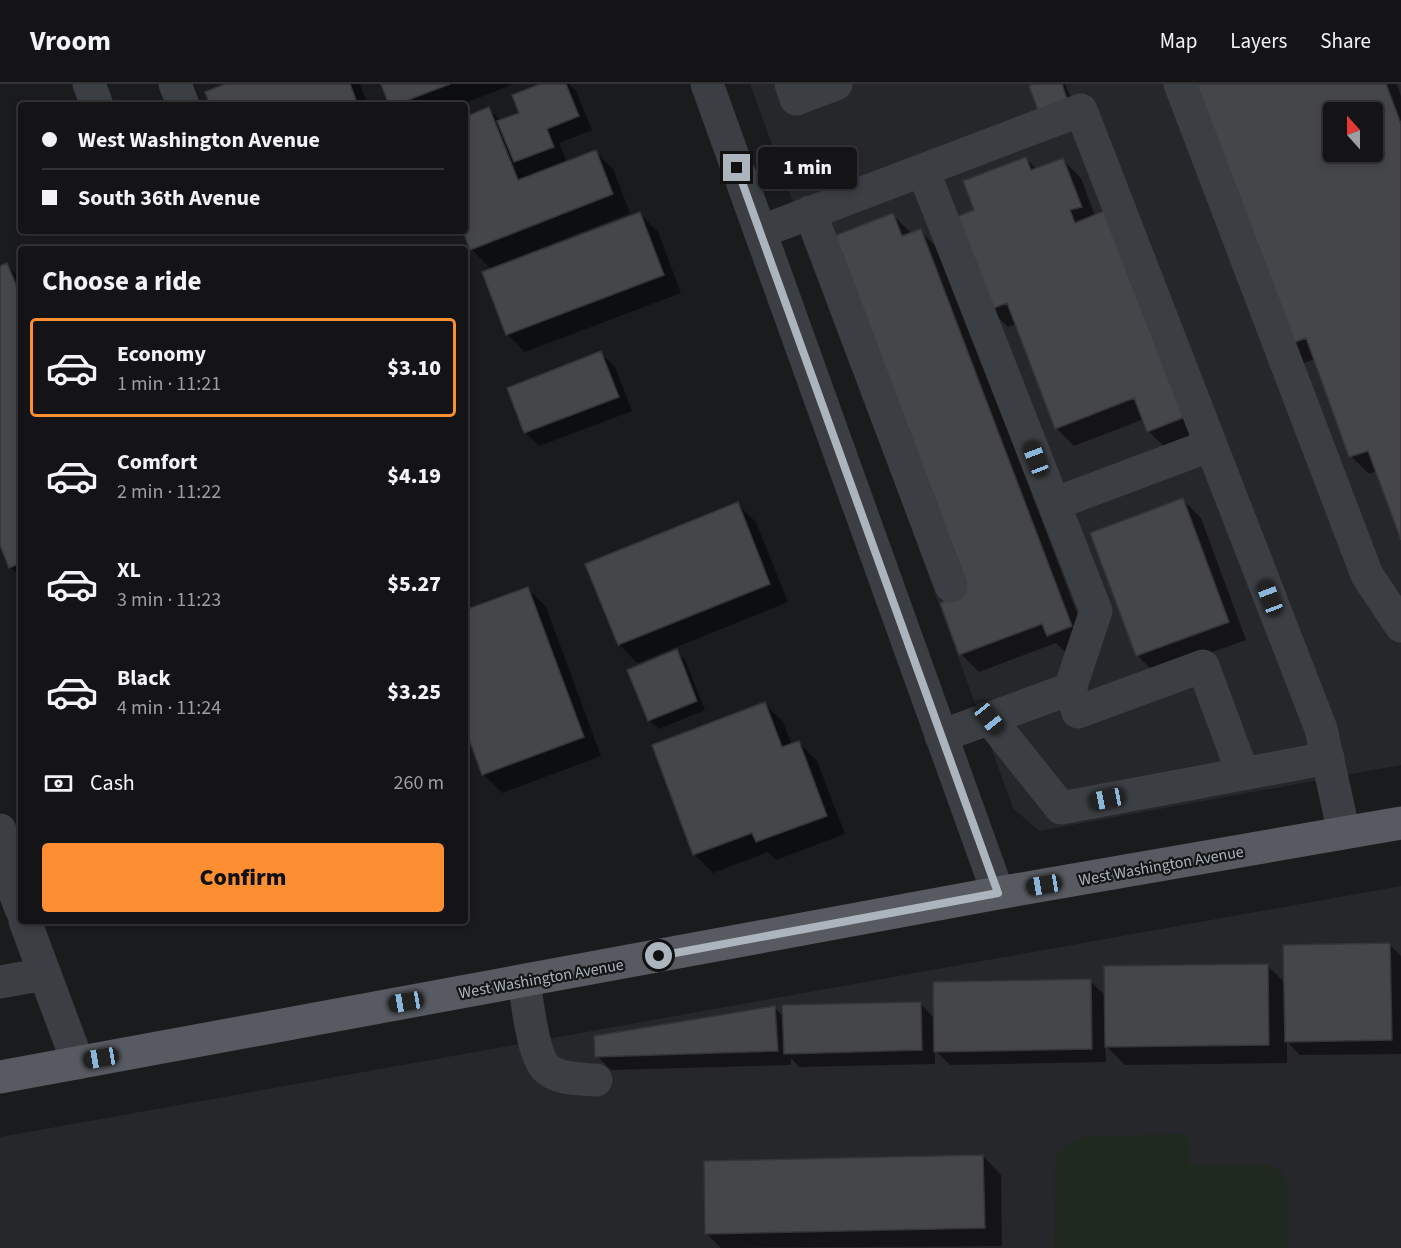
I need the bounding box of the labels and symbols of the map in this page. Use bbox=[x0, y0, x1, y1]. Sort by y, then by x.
north arrow bbox=[1323, 102, 1383, 162]
callout: 1 min bbox=[758, 147, 857, 189]
route end bbox=[723, 154, 750, 181]
car bbox=[1021, 439, 1051, 479]
car bbox=[1255, 578, 1285, 618]
car bbox=[971, 698, 1007, 738]
car bbox=[1088, 787, 1126, 811]
street label: West Washington Avenue bbox=[1077, 841, 1245, 891]
car bbox=[1025, 873, 1063, 897]
route start bbox=[645, 942, 672, 969]
street label: West Washington Avenue bbox=[457, 954, 625, 1004]
car bbox=[387, 990, 425, 1014]
car bbox=[82, 1046, 120, 1070]

